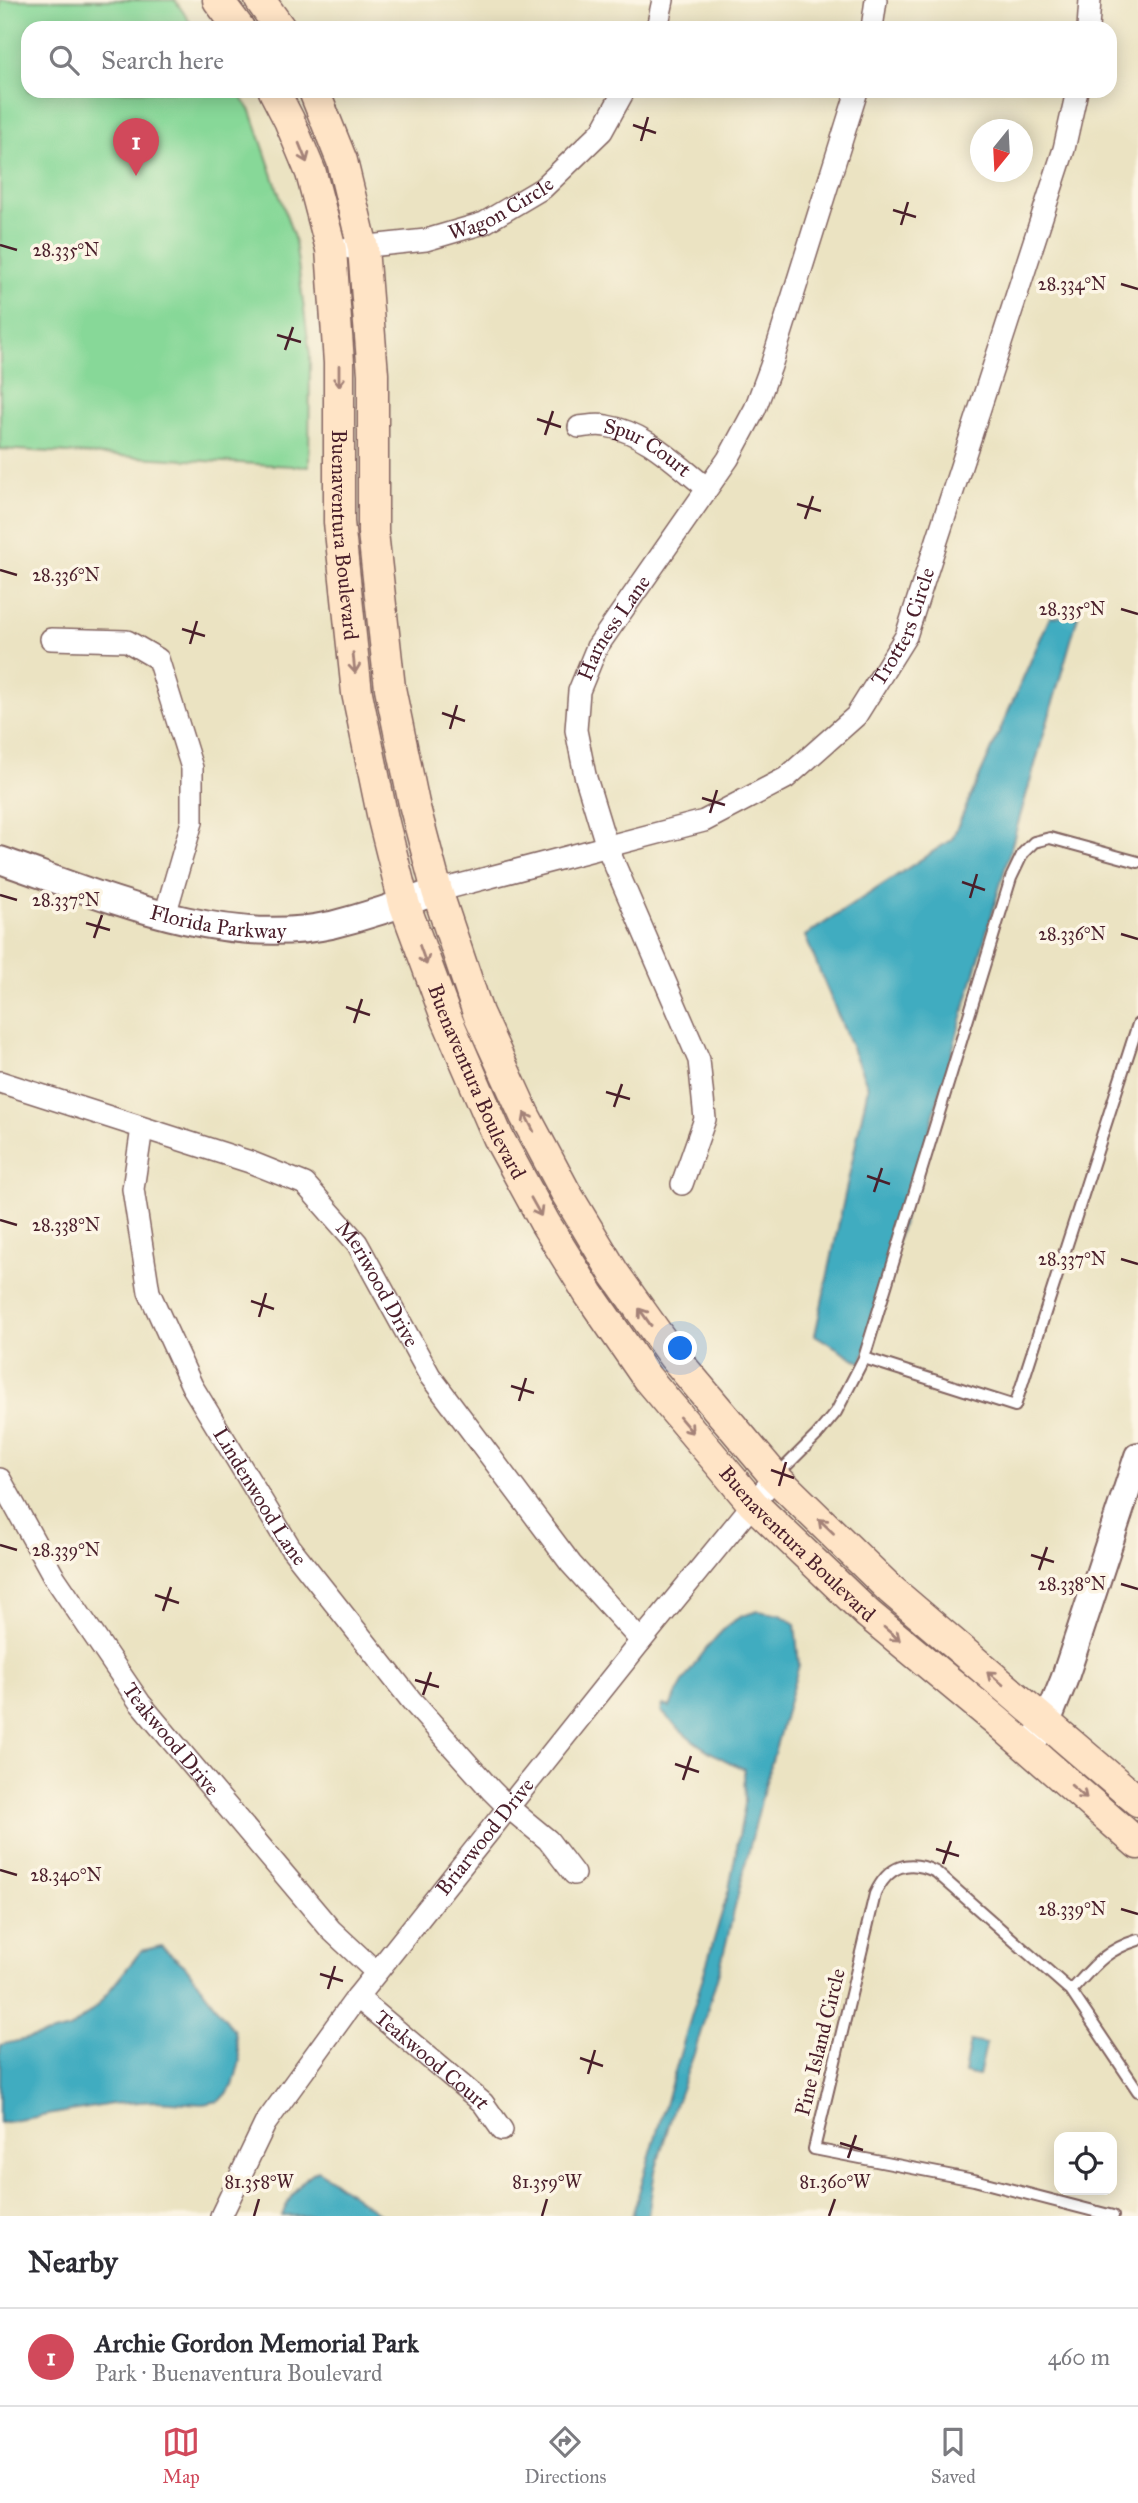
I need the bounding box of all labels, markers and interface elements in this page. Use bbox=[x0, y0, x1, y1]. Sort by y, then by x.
search box bbox=[21, 21, 1117, 98]
icon: search bbox=[45, 41, 83, 79]
text: Search here bbox=[101, 44, 224, 76]
pin: 1 bbox=[113, 118, 159, 176]
north arrow bbox=[970, 119, 1033, 182]
one-way arrow bbox=[297, 142, 310, 163]
street label: Wagon Circle bbox=[445, 171, 560, 246]
text: 28.335°N bbox=[33, 239, 99, 261]
text: 28.334°N bbox=[1038, 273, 1106, 295]
one-way arrow bbox=[332, 364, 346, 387]
street label: Spur Court bbox=[602, 413, 697, 483]
street label: Buenaventura Boulevard bbox=[326, 430, 364, 642]
text: 28.336°N bbox=[32, 564, 100, 586]
street label: Trotters Circle bbox=[865, 564, 940, 690]
street label: Harness Lane bbox=[572, 570, 656, 684]
text: 28.335°N bbox=[1039, 598, 1105, 620]
one-way arrow bbox=[348, 651, 361, 674]
text: 28.337°N bbox=[32, 889, 100, 911]
street label: Florida Parkway bbox=[147, 899, 288, 944]
text: 28.336°N bbox=[1038, 923, 1106, 945]
one-way arrow bbox=[418, 943, 430, 965]
street label: Buenaventura Boulevard bbox=[422, 981, 532, 1184]
one-way arrow bbox=[521, 1112, 535, 1133]
one-way arrow bbox=[530, 1196, 543, 1217]
text: 28.338°N bbox=[32, 1214, 100, 1236]
street label: Meriwood Drive bbox=[330, 1215, 425, 1352]
text: 28.337°N bbox=[1038, 1248, 1106, 1270]
one-way arrow bbox=[638, 1308, 652, 1327]
your location bbox=[663, 1331, 697, 1365]
one-way arrow bbox=[677, 1416, 693, 1434]
street label: Lindenwood Lane bbox=[207, 1423, 313, 1571]
street label: Buenaventura Boulevard bbox=[713, 1460, 881, 1628]
one-way arrow bbox=[817, 1518, 834, 1535]
text: 28.339°N bbox=[32, 1539, 100, 1561]
text: 28.338°N bbox=[1038, 1573, 1106, 1595]
one-way arrow bbox=[883, 1626, 901, 1642]
one-way arrow bbox=[986, 1670, 1004, 1686]
street label: Teakwood Drive bbox=[117, 1678, 225, 1801]
street label: Briarwood Drive bbox=[430, 1772, 540, 1901]
one-way arrow bbox=[1070, 1784, 1088, 1800]
text: 28.340°N bbox=[30, 1864, 102, 1886]
text: 28.339°N bbox=[1038, 1898, 1106, 1920]
street label: Pine Island Circle bbox=[789, 1965, 851, 2118]
street label: Teakwood Court bbox=[369, 2004, 496, 2114]
map controls bbox=[1054, 2132, 1117, 2195]
button: locate bbox=[1054, 2132, 1117, 2195]
text: 81.358°W bbox=[224, 2171, 294, 2193]
text: 81.359°W bbox=[512, 2171, 583, 2193]
text: 81.360°W bbox=[800, 2171, 871, 2193]
text: Nearby bbox=[28, 2244, 118, 2280]
text: Archie Gordon Memorial Park bbox=[95, 2327, 419, 2359]
text: 1 bbox=[46, 2343, 56, 2371]
text: 460 m bbox=[1048, 2343, 1110, 2371]
text: Park · Buenaventura Boulevard bbox=[95, 2359, 382, 2387]
tab: Map bbox=[162, 2423, 200, 2488]
tab: Directions bbox=[524, 2423, 606, 2488]
tab: Saved bbox=[931, 2423, 976, 2488]

